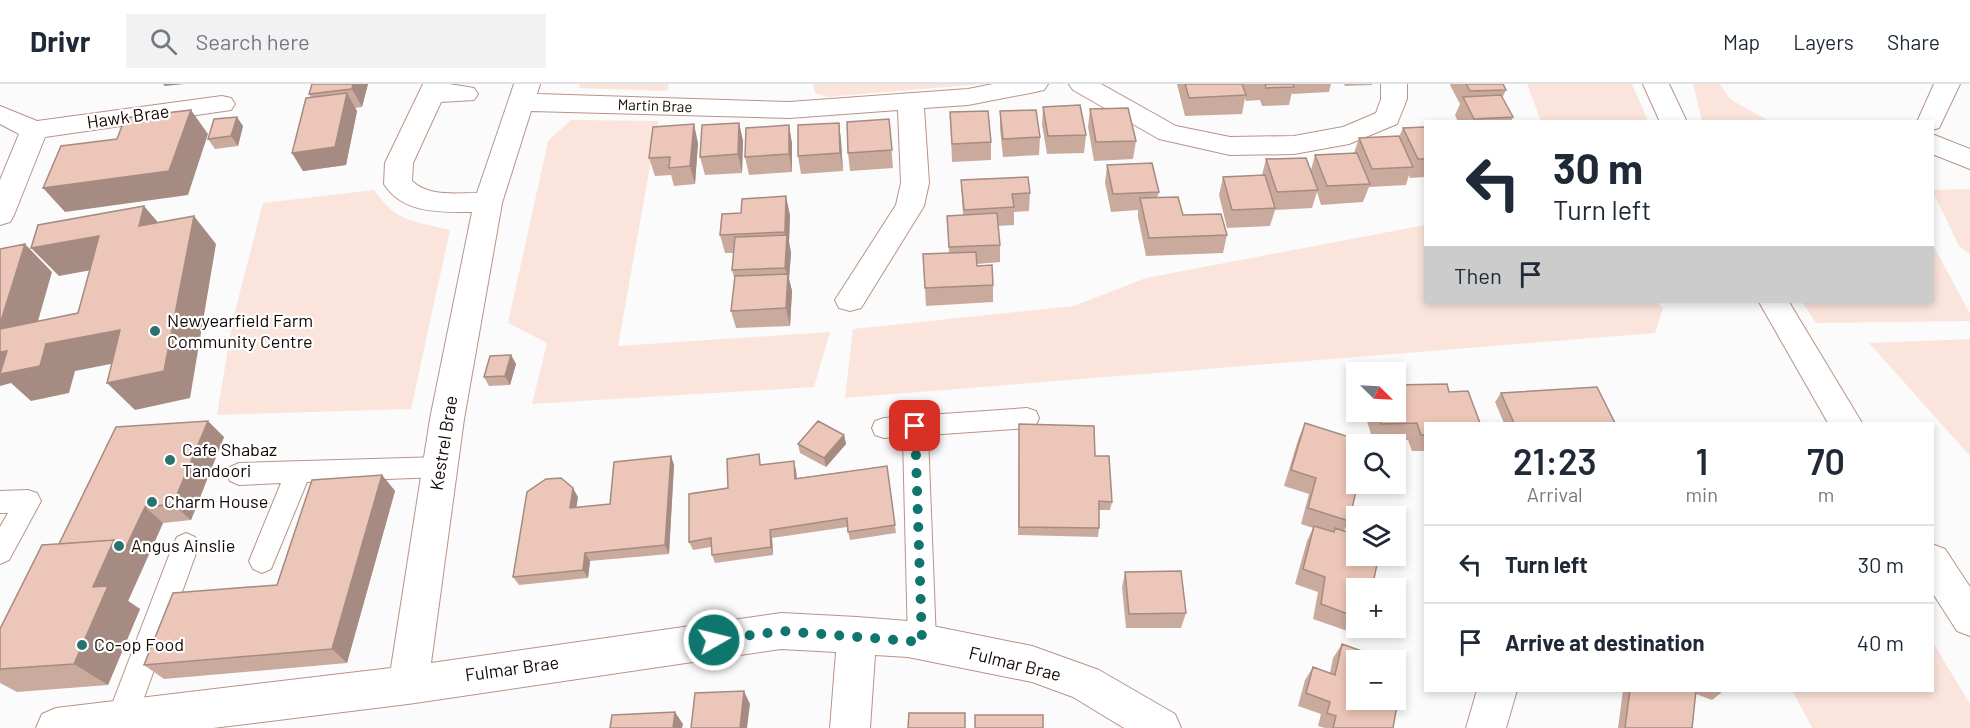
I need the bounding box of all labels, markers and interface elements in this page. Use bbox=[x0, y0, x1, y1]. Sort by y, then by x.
search box bbox=[126, 14, 546, 68]
text: Drivr bbox=[30, 24, 90, 58]
icon: search bbox=[147, 25, 180, 58]
text: Search here bbox=[195, 28, 310, 54]
text: Map bbox=[1723, 29, 1760, 54]
text: Layers bbox=[1793, 29, 1854, 54]
text: Share bbox=[1887, 29, 1940, 54]
street label: Martin Brae bbox=[617, 95, 693, 115]
street label: Hawk Brae bbox=[85, 99, 171, 133]
text: 30 m bbox=[1553, 142, 1643, 192]
icon: left bbox=[1454, 144, 1532, 222]
text: Turn left bbox=[1553, 193, 1651, 225]
icon: arrive bbox=[1514, 258, 1547, 291]
text: Then bbox=[1454, 262, 1502, 288]
place label: Newyearfield Farm Community Centre bbox=[167, 309, 313, 352]
marker: Newyearfield Farm Community Centre bbox=[148, 324, 162, 338]
north arrow bbox=[1346, 362, 1406, 422]
map controls bbox=[1346, 362, 1406, 710]
street label: Kestrel Brae bbox=[425, 394, 461, 492]
pin bbox=[889, 400, 940, 451]
icon: arrive bbox=[898, 409, 931, 442]
button: search bbox=[1346, 434, 1406, 494]
place label: Cafe Shabaz Tandoori bbox=[182, 438, 277, 481]
text: 21:23 bbox=[1513, 439, 1597, 482]
text: 1 bbox=[1695, 439, 1708, 482]
text: 70 bbox=[1807, 439, 1845, 482]
marker: Cafe Shabaz Tandoori bbox=[163, 453, 177, 467]
text: Arrival bbox=[1527, 482, 1583, 506]
text: min bbox=[1686, 482, 1718, 506]
text: m bbox=[1818, 482, 1834, 506]
place label: Charm House bbox=[164, 490, 268, 512]
marker: Charm House bbox=[145, 495, 159, 509]
button: layers bbox=[1346, 506, 1406, 566]
place label: Angus Ainslie bbox=[131, 534, 235, 556]
marker: Angus Ainslie bbox=[112, 539, 126, 553]
icon: left bbox=[1454, 548, 1487, 581]
text: Turn left bbox=[1505, 551, 1588, 577]
text: 30 m bbox=[1858, 551, 1904, 577]
button: + bbox=[1346, 578, 1406, 638]
position arrow bbox=[682, 608, 746, 672]
icon: arrive bbox=[1454, 626, 1487, 659]
text: Arrive at destination bbox=[1505, 629, 1704, 655]
text: 40 m bbox=[1857, 629, 1904, 655]
place label: Co-op Food bbox=[94, 633, 184, 655]
marker: Co-op Food bbox=[75, 638, 89, 652]
street label: Fulmar Brae bbox=[967, 641, 1064, 685]
button: − bbox=[1346, 650, 1406, 710]
street label: Fulmar Brae bbox=[464, 651, 560, 685]

